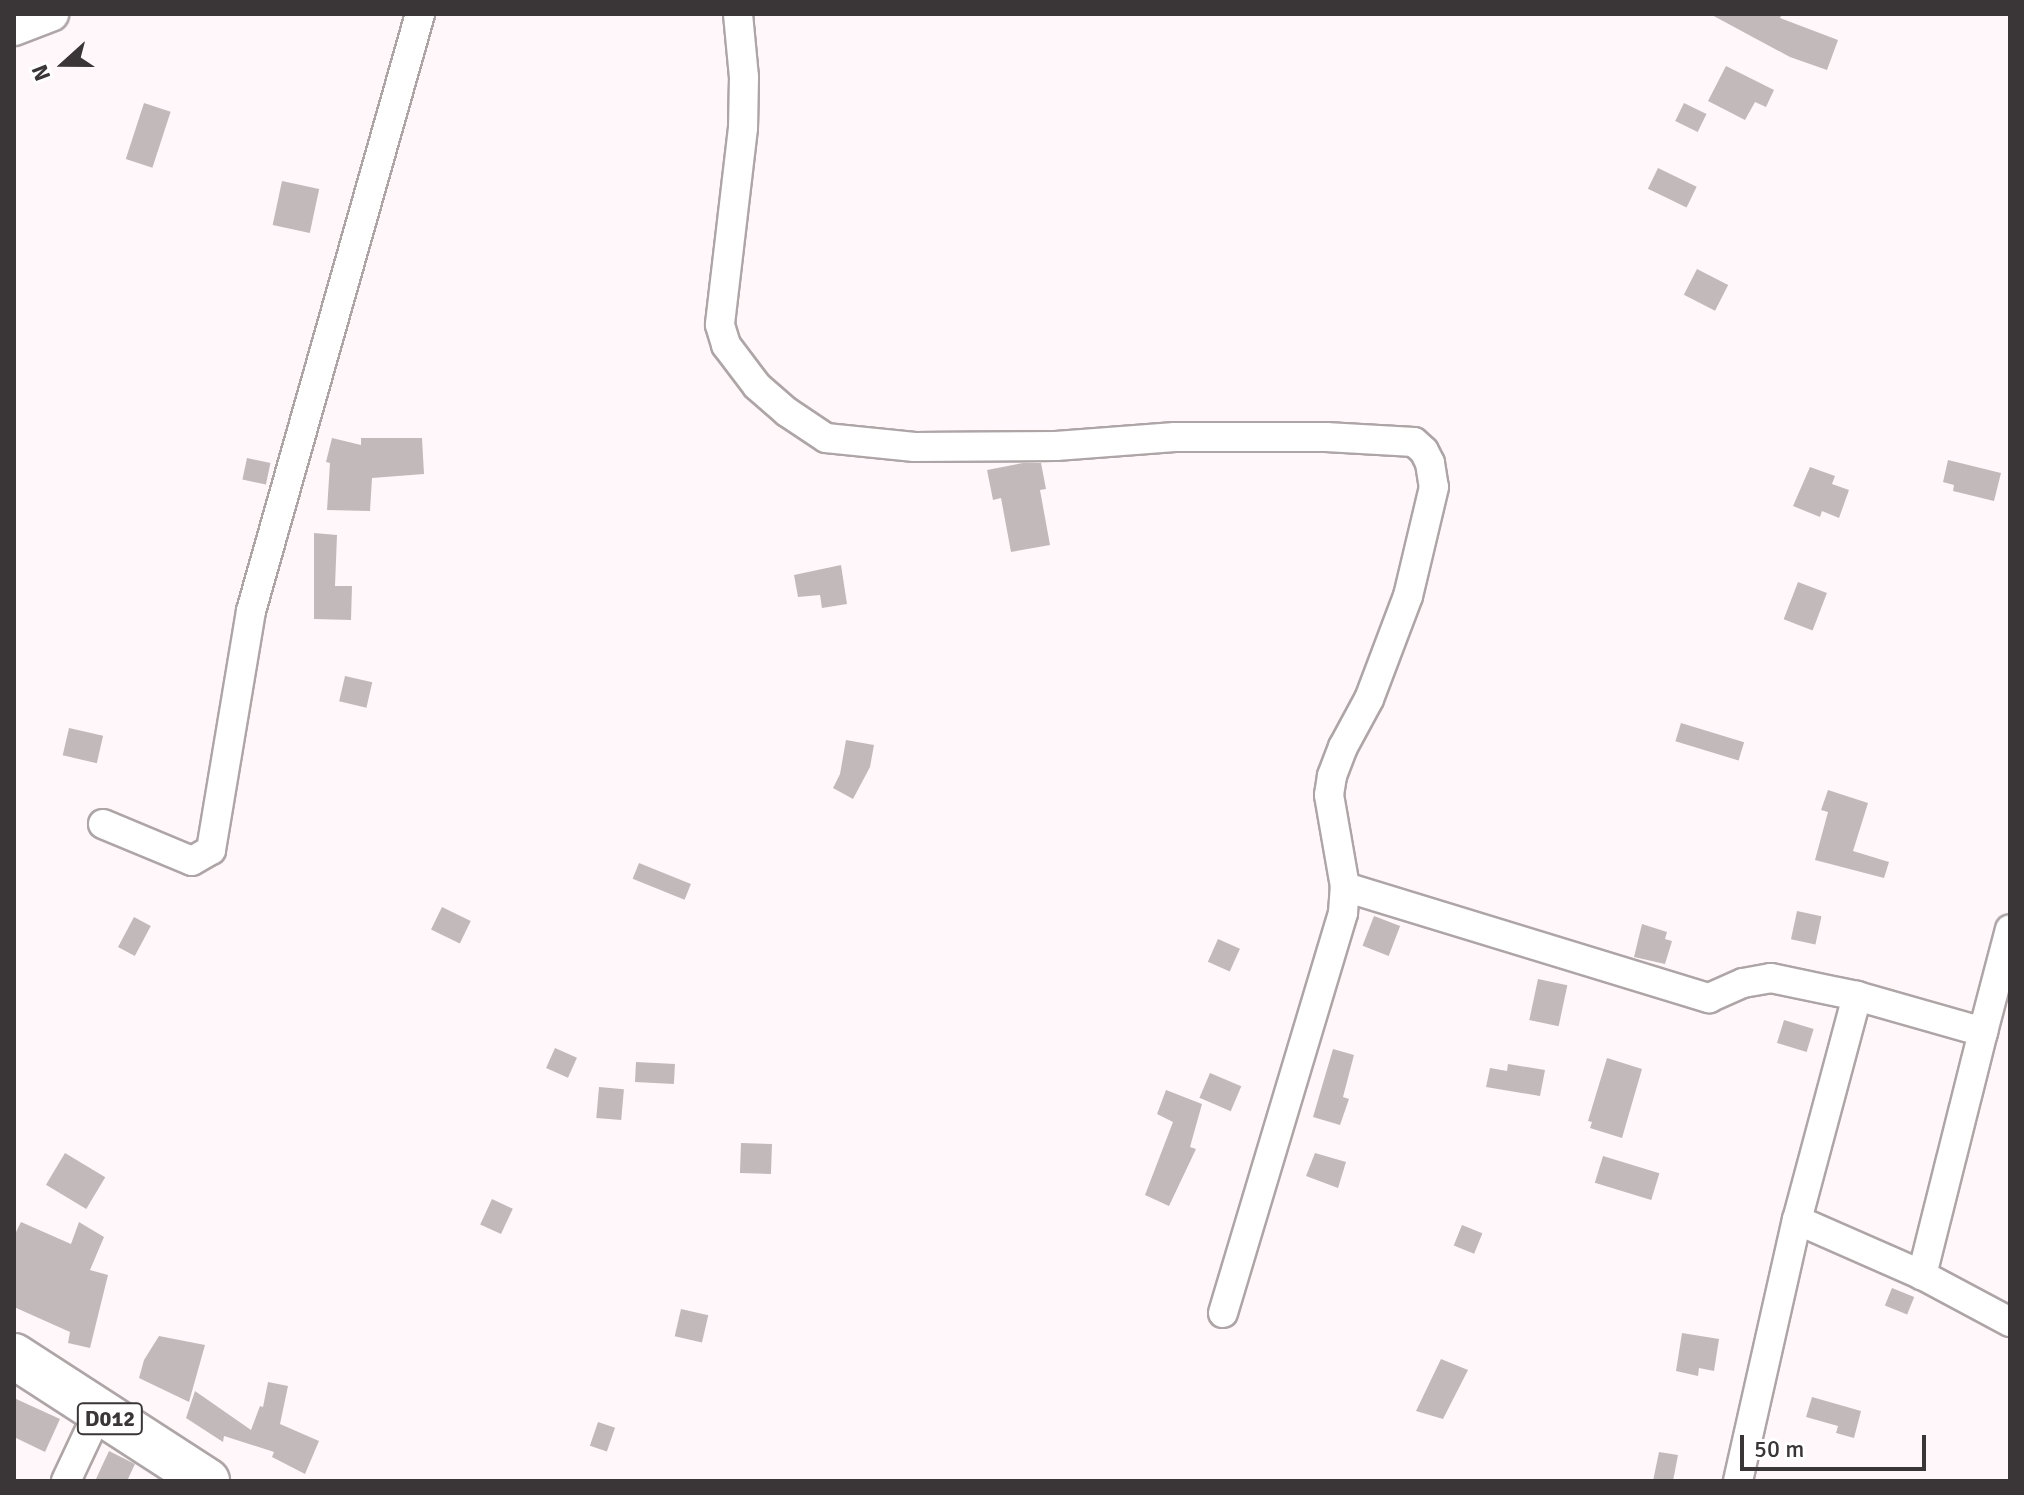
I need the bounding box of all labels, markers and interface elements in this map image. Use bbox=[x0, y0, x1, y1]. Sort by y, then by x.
north arrow bbox=[24, 24, 104, 104]
text: N bbox=[26, 61, 56, 85]
road number: D012 bbox=[76, 1401, 144, 1437]
scale bar bbox=[1744, 1419, 1930, 1469]
text: 50 m bbox=[1754, 1434, 1804, 1464]

